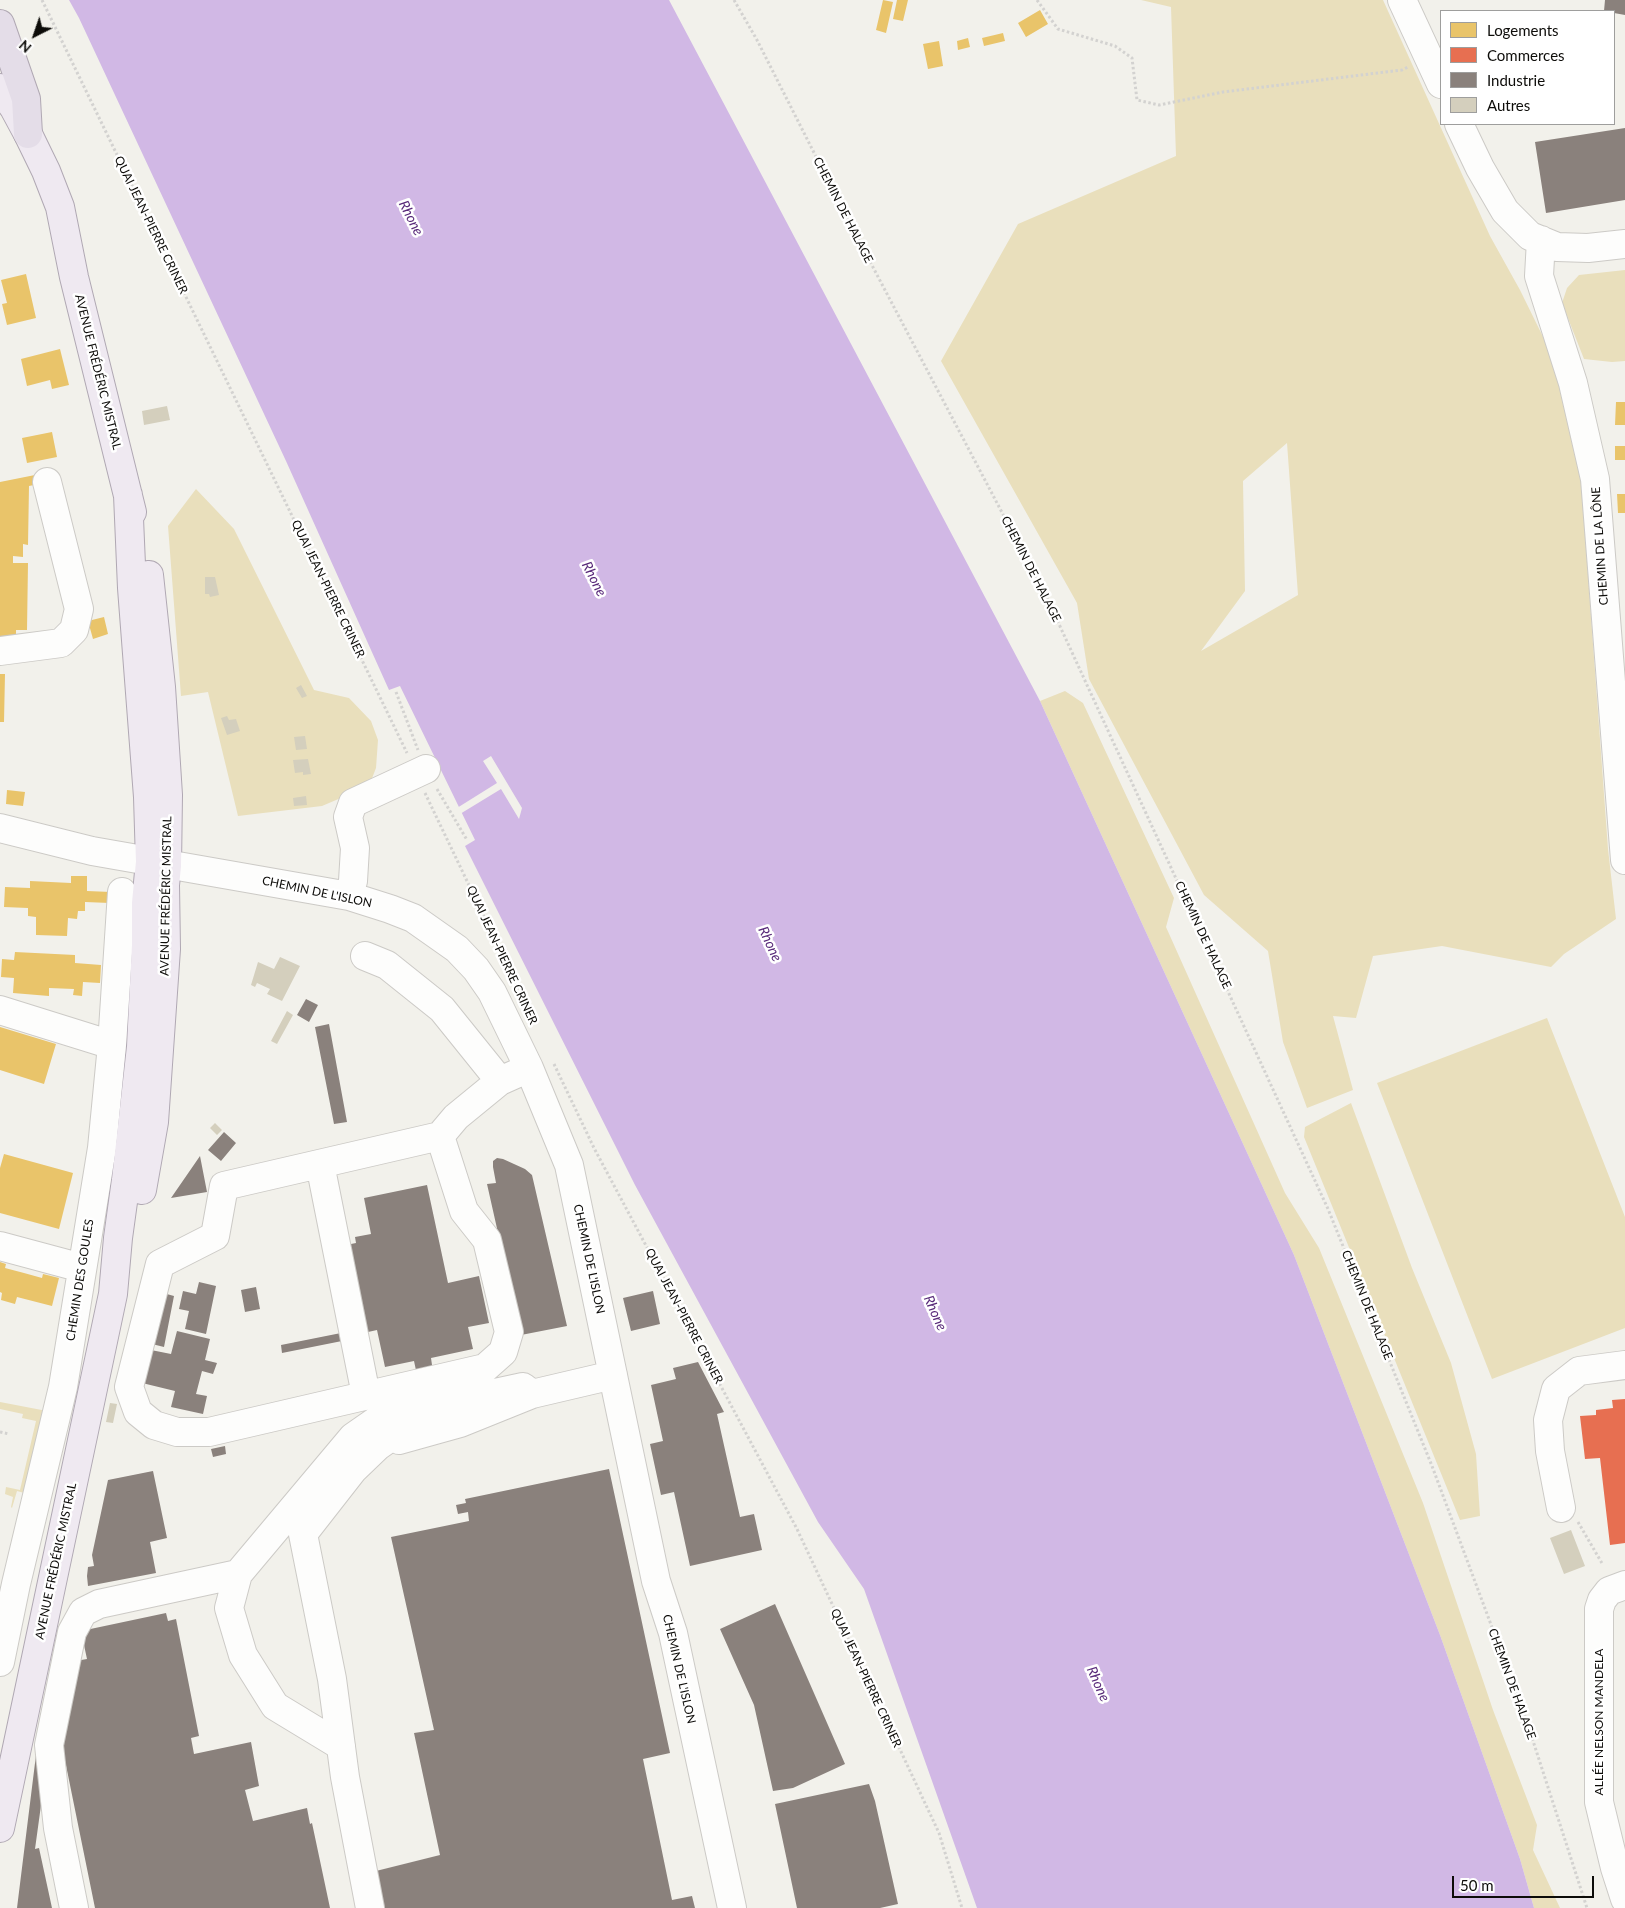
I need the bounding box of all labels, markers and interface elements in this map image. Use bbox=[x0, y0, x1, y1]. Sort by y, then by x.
north arrow bbox=[10, 10, 60, 60]
legend bbox=[1440, 10, 1615, 125]
text: Logements bbox=[1487, 21, 1559, 39]
text: N bbox=[15, 37, 34, 57]
text: Commerces bbox=[1487, 46, 1565, 64]
text: Industrie bbox=[1487, 71, 1545, 89]
text: Autres bbox=[1487, 96, 1530, 114]
street label: QUAI JEAN-PIERRE CRINER bbox=[111, 154, 191, 296]
street label: CHEMIN DE HALAGE bbox=[810, 155, 876, 265]
water label: Rhone bbox=[395, 198, 427, 238]
street label: AVENUE FRÉDÉRIC MISTRAL bbox=[72, 293, 124, 451]
street label: CHEMIN DE LA LÔNE bbox=[1589, 486, 1611, 606]
street label: CHEMIN DE HALAGE bbox=[998, 514, 1064, 624]
street label: QUAI JEAN-PIERRE CRINER bbox=[288, 518, 368, 660]
water label: Rhone bbox=[578, 559, 610, 599]
street label: AVENUE FRÉDÉRIC MISTRAL bbox=[157, 816, 175, 976]
street label: CHEMIN DE L'ISLON bbox=[261, 873, 373, 911]
street label: CHEMIN DE HALAGE bbox=[1172, 879, 1234, 991]
street label: QUAI JEAN-PIERRE CRINER bbox=[463, 883, 541, 1027]
water label: Rhone bbox=[755, 924, 785, 964]
street label: CHEMIN DE L'ISLON bbox=[570, 1203, 608, 1315]
street label: CHEMIN DES GOULES bbox=[63, 1218, 97, 1342]
street label: QUAI JEAN-PIERRE CRINER bbox=[642, 1246, 726, 1386]
street label: CHEMIN DE HALAGE bbox=[1338, 1248, 1396, 1362]
water label: Rhone bbox=[920, 1293, 950, 1333]
street label: AVENUE FRÉDÉRIC MISTRAL bbox=[32, 1481, 80, 1641]
street label: QUAI JEAN-PIERRE CRINER bbox=[827, 1606, 905, 1750]
street label: CHEMIN DE L'ISLON bbox=[659, 1613, 699, 1725]
street label: CHEMIN DE HALAGE bbox=[1485, 1627, 1539, 1741]
street label: ALLÉE NELSON MANDELA bbox=[1592, 1649, 1606, 1795]
water label: Rhone bbox=[1083, 1664, 1113, 1704]
scale bar bbox=[1455, 1866, 1598, 1898]
text: 50 m bbox=[1460, 1876, 1494, 1894]

